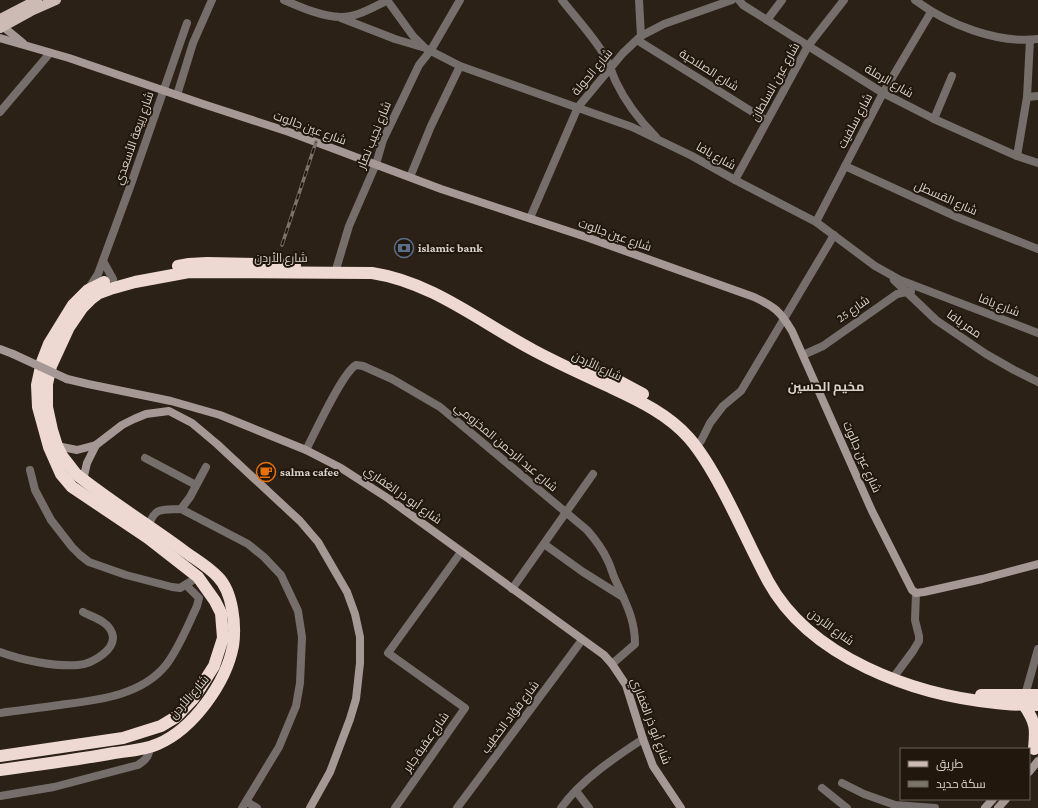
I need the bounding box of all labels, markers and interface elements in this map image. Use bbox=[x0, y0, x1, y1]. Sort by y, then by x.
street label: شارع عين السلطان bbox=[748, 40, 803, 124]
street label: شارع الحولة bbox=[568, 46, 616, 99]
street label: شارع الصلاحية bbox=[676, 46, 741, 95]
street label: شارع الرملة bbox=[862, 61, 916, 101]
street label: شارع ربيعة الأسعدي bbox=[111, 89, 159, 188]
street label: شارع سلفيت bbox=[835, 91, 876, 151]
street label: شارع نجيب نصار bbox=[354, 99, 395, 172]
street label: شارع عين جالوت bbox=[271, 108, 348, 149]
street label: شارع يافا bbox=[693, 139, 738, 173]
street label: شارع القسطل bbox=[912, 178, 980, 219]
street label: شارع عين جالوت bbox=[576, 216, 654, 255]
bank icon: islamic bank bbox=[393, 237, 415, 259]
place label: islamic bank bbox=[418, 241, 483, 255]
street label: شارع الأردن bbox=[254, 251, 308, 266]
street label: شارع يافا bbox=[976, 291, 1022, 320]
street label: شارع 25 bbox=[834, 293, 873, 326]
street label: ممر يافا bbox=[944, 307, 984, 341]
street label: شارع الأردن bbox=[569, 348, 624, 385]
district label: مخيم الحسين bbox=[788, 379, 864, 396]
street label: شارع عبد الرحمن المخزومي bbox=[450, 400, 561, 497]
street label: شارع عين جالوت bbox=[839, 419, 884, 495]
cafe icon: salma cafee bbox=[255, 461, 277, 483]
street label: شارع أبو ذر الغفاري bbox=[360, 462, 445, 530]
place label: salma cafee bbox=[280, 465, 339, 479]
street label: شارع الأردن bbox=[805, 606, 857, 649]
street label: شارع الأردن bbox=[166, 672, 213, 722]
street label: شارع أبو ذر الغفاري bbox=[625, 675, 675, 767]
street label: شارع فؤاد الخطيب bbox=[478, 678, 543, 757]
street label: شارع عقبة جابر bbox=[400, 709, 453, 776]
legend bbox=[900, 748, 1030, 800]
text: طريق bbox=[936, 757, 964, 771]
text: سكة حديد bbox=[936, 777, 986, 791]

